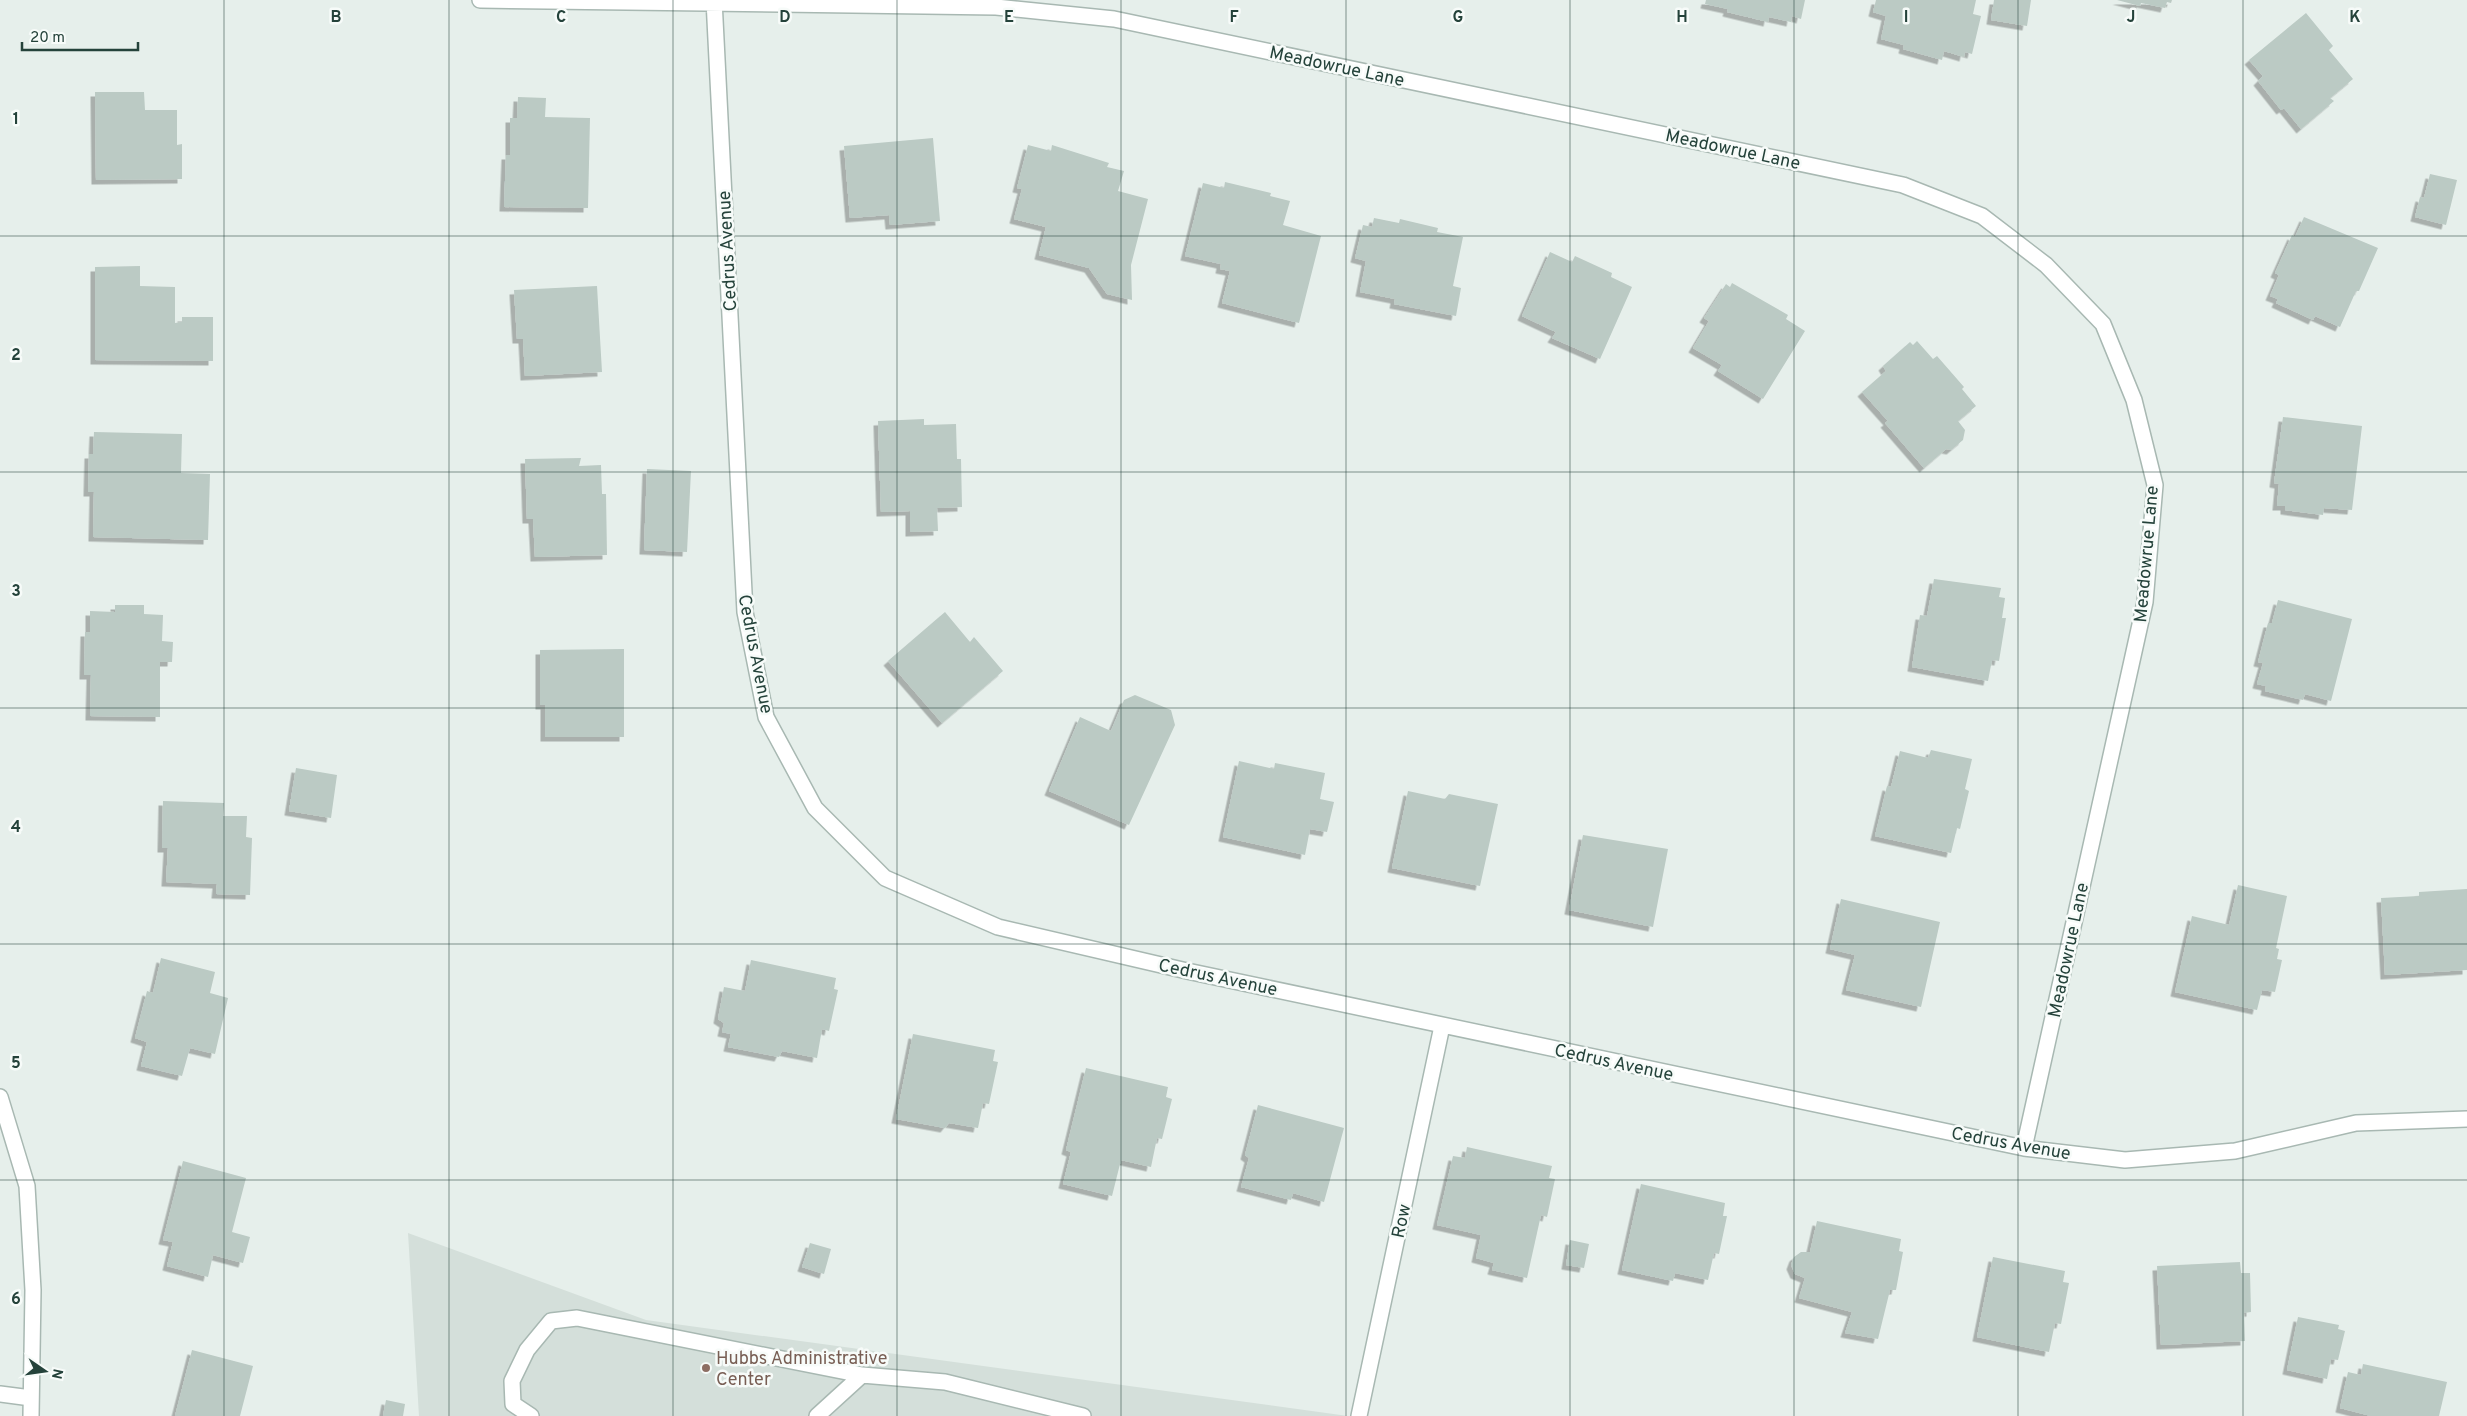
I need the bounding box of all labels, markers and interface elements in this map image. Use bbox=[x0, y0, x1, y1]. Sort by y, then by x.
text: B bbox=[330, 8, 342, 28]
text: C bbox=[556, 8, 566, 28]
text: D bbox=[779, 8, 791, 28]
text: E bbox=[1004, 8, 1014, 28]
text: F bbox=[1229, 8, 1239, 28]
text: G bbox=[1453, 8, 1463, 28]
text: H bbox=[1676, 8, 1688, 28]
text: I bbox=[1904, 8, 1908, 28]
text: J bbox=[2127, 8, 2135, 28]
text: K bbox=[2349, 8, 2361, 28]
scale bar bbox=[22, 20, 139, 52]
text: 20 m bbox=[30, 29, 65, 48]
street label: Meadowrue Lane bbox=[1267, 42, 1406, 93]
text: 1 bbox=[13, 110, 19, 130]
street label: Meadowrue Lane bbox=[1663, 125, 1802, 176]
street label: Cedrus Avenue bbox=[714, 190, 743, 312]
text: 2 bbox=[11, 346, 21, 366]
street label: Meadowrue Lane bbox=[2130, 485, 2165, 624]
text: 3 bbox=[11, 582, 21, 602]
street label: Cedrus Avenue bbox=[732, 593, 777, 716]
text: 4 bbox=[11, 818, 21, 838]
street label: Meadowrue Lane bbox=[2044, 881, 2095, 1020]
street label: Cedrus Avenue bbox=[1156, 955, 1279, 1002]
street label: Cedrus Avenue bbox=[1552, 1040, 1675, 1087]
text: 5 bbox=[11, 1054, 21, 1074]
street label: Cedrus Avenue bbox=[1949, 1123, 2072, 1166]
street label: Row bbox=[1388, 1202, 1417, 1240]
text: 6 bbox=[11, 1290, 21, 1310]
north arrow bbox=[20, 1346, 70, 1396]
place label: Hubbs Administrative Center bbox=[716, 1348, 887, 1392]
marker: Hubbs Administrative Center bbox=[700, 1362, 712, 1374]
text: N bbox=[47, 1367, 66, 1380]

